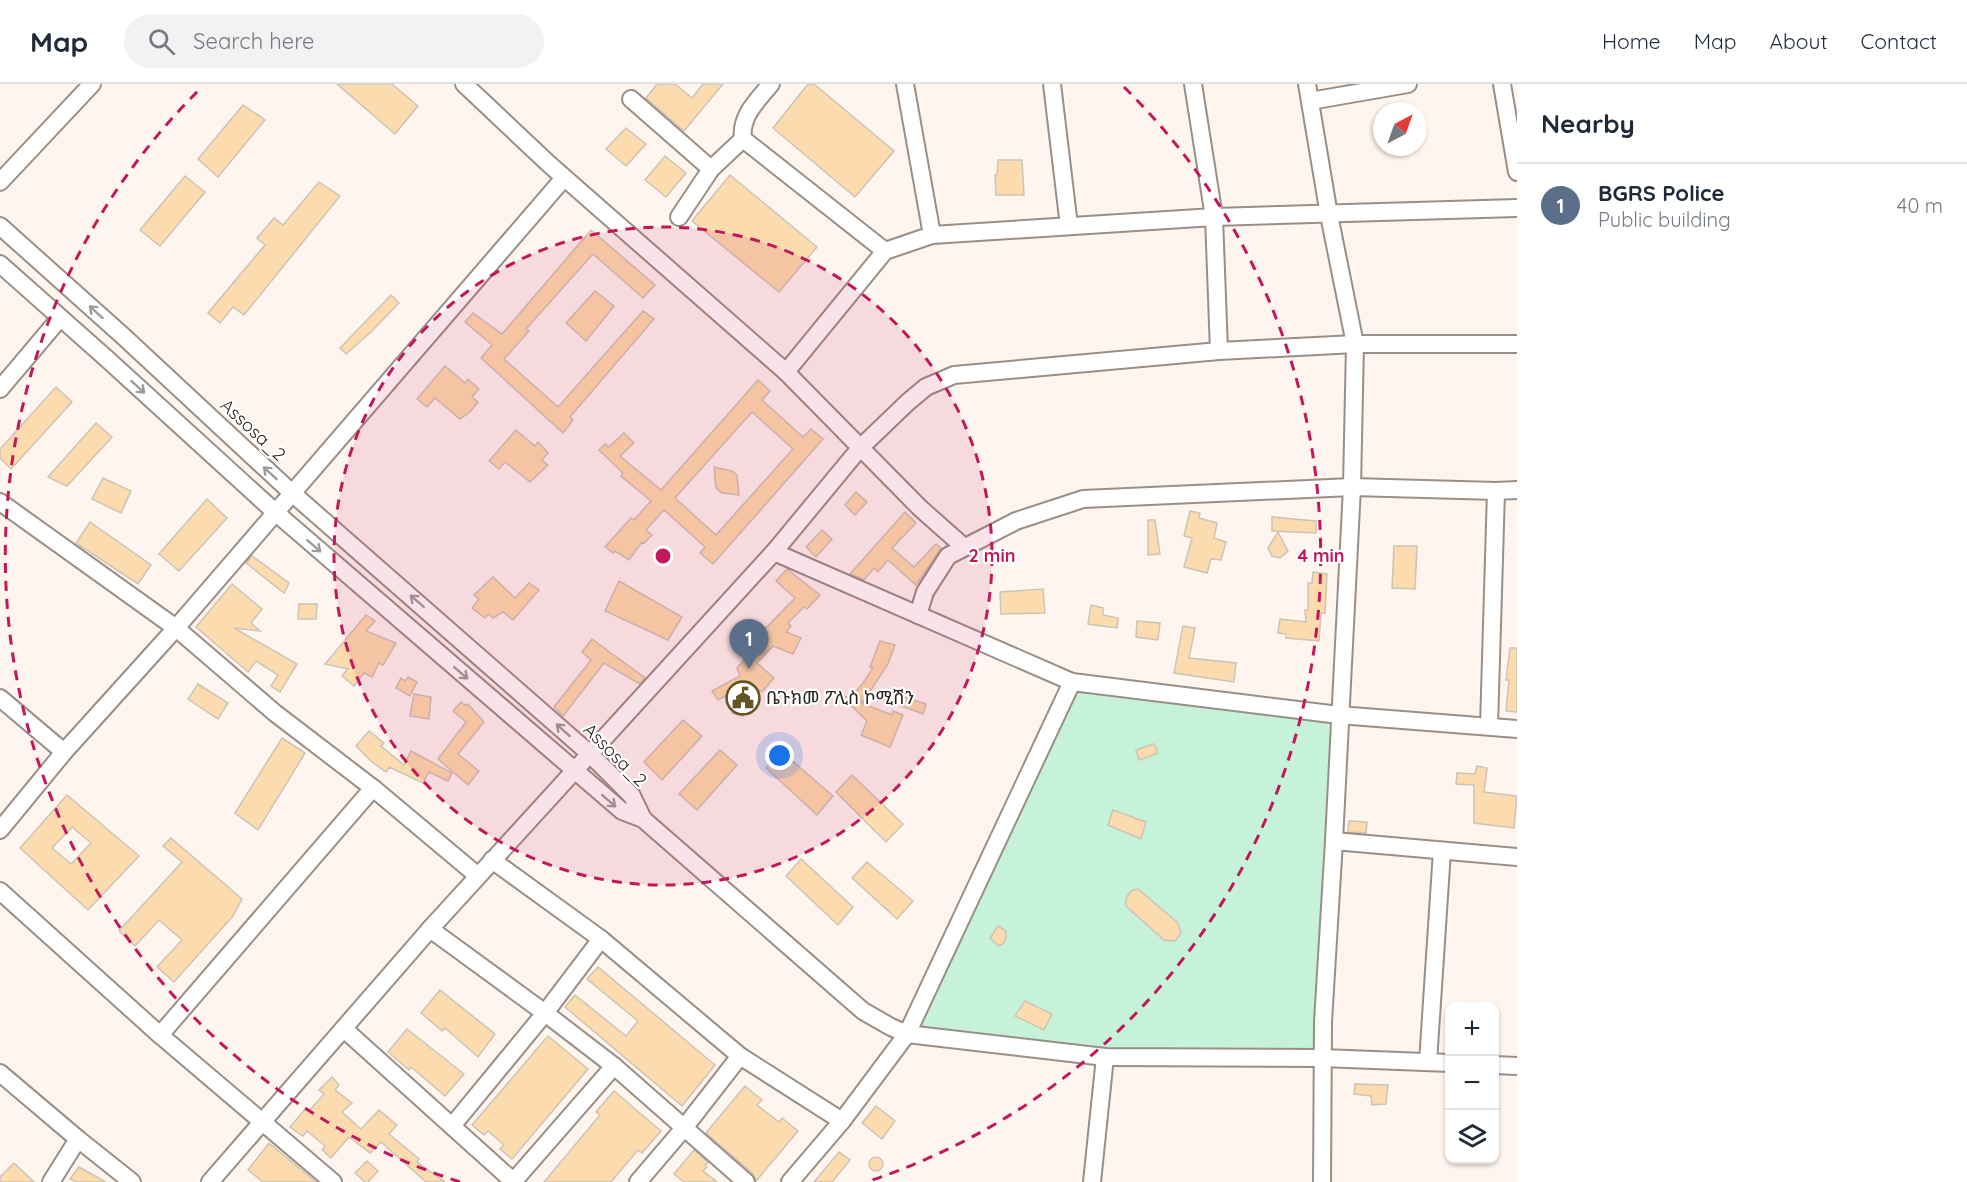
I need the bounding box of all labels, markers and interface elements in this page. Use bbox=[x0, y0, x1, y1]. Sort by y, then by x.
search box bbox=[124, 14, 544, 68]
text: Map bbox=[30, 24, 88, 59]
icon: search bbox=[145, 25, 178, 58]
text: Search here bbox=[193, 27, 315, 55]
text: Home bbox=[1602, 28, 1661, 54]
text: Map bbox=[1694, 28, 1737, 54]
text: About bbox=[1770, 28, 1828, 54]
text: Contact bbox=[1861, 28, 1937, 54]
north arrow bbox=[1373, 102, 1427, 156]
text: Nearby bbox=[1541, 107, 1635, 140]
text: BGRS Police bbox=[1598, 179, 1724, 207]
text: 1 bbox=[1557, 193, 1564, 218]
text: 40 m bbox=[1897, 193, 1943, 218]
text: Public building bbox=[1598, 207, 1731, 232]
one-way arrow bbox=[89, 305, 104, 319]
one-way arrow bbox=[130, 380, 145, 394]
street label: Assosa_2 bbox=[216, 394, 291, 466]
one-way arrow bbox=[263, 466, 278, 480]
one-way arrow bbox=[306, 539, 321, 553]
text: 2 min bbox=[969, 544, 1015, 567]
text: 4 min bbox=[1297, 544, 1345, 567]
centre of rings bbox=[653, 546, 673, 566]
one-way arrow bbox=[410, 594, 425, 608]
pin: 1 bbox=[730, 620, 768, 669]
one-way arrow bbox=[454, 666, 469, 680]
public building icon: ቤጉክመ ፖሊስ ኮሚሽን bbox=[725, 680, 761, 716]
place label: ቤጉክመ ፖሊስ ኮሚሽን bbox=[766, 686, 914, 709]
street label: Assosa_2 bbox=[579, 718, 652, 791]
one-way arrow bbox=[556, 723, 571, 737]
your location bbox=[765, 741, 794, 770]
one-way arrow bbox=[601, 794, 617, 807]
map controls bbox=[1445, 1002, 1499, 1164]
button: + bbox=[1445, 1002, 1499, 1056]
button: − bbox=[1445, 1056, 1499, 1110]
button: layers bbox=[1445, 1110, 1499, 1164]

